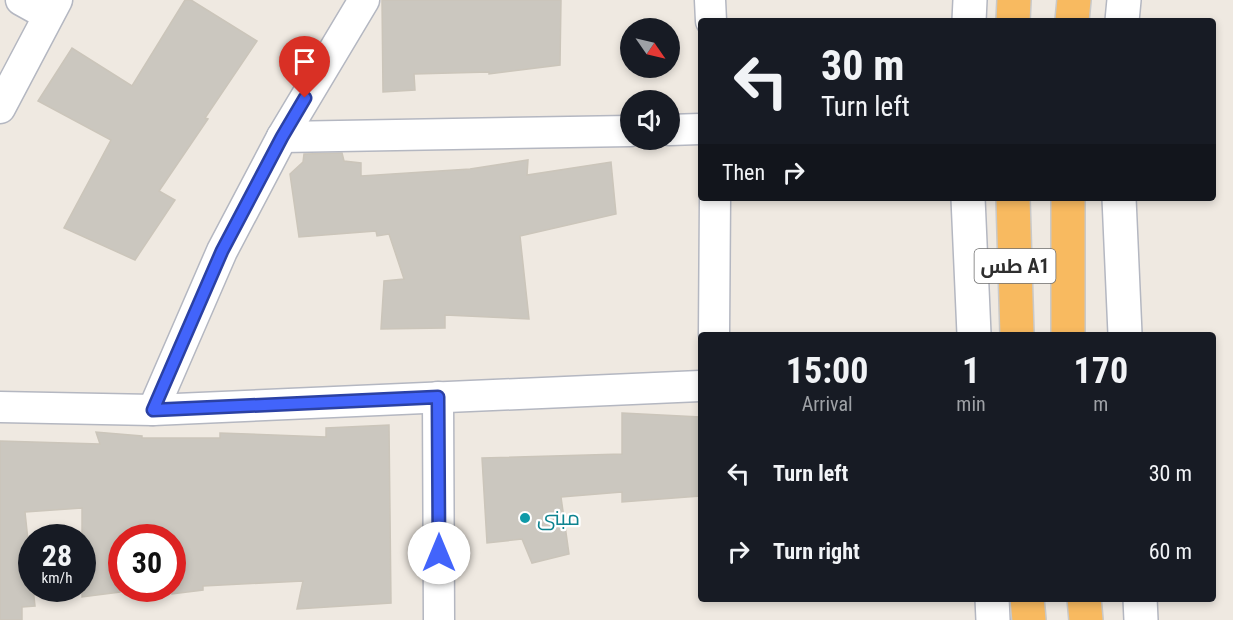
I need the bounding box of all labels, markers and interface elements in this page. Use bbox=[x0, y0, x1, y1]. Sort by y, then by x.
north arrow bbox=[620, 18, 680, 78]
map controls bbox=[620, 18, 680, 150]
pin bbox=[279, 36, 330, 98]
text: 30 m bbox=[821, 41, 904, 90]
icon: left bbox=[722, 42, 800, 120]
icon: arrive bbox=[288, 45, 321, 78]
button: sound bbox=[620, 90, 680, 150]
text: Turn left bbox=[821, 91, 910, 123]
icon: right bbox=[777, 156, 810, 189]
text: Then bbox=[722, 160, 765, 185]
road number: طس A1 bbox=[974, 249, 1056, 283]
text: 15:00 bbox=[786, 350, 868, 392]
text: 1 bbox=[962, 350, 980, 392]
text: 170 bbox=[1074, 350, 1128, 392]
text: Arrival bbox=[802, 392, 853, 416]
text: min bbox=[956, 392, 986, 416]
text: m bbox=[1093, 392, 1108, 416]
icon: left bbox=[722, 457, 755, 490]
text: Turn left bbox=[773, 461, 848, 486]
text: 30 m bbox=[1149, 461, 1192, 486]
place label: مبنى bbox=[537, 506, 580, 531]
marker: مبنى bbox=[518, 511, 532, 525]
position arrow bbox=[407, 521, 471, 585]
speed limit sign: 30 bbox=[108, 524, 186, 602]
icon: right bbox=[722, 535, 755, 568]
text: 28 bbox=[42, 538, 72, 573]
text: Turn right bbox=[773, 539, 860, 564]
text: 60 m bbox=[1149, 539, 1192, 564]
text: km/h bbox=[42, 569, 72, 587]

